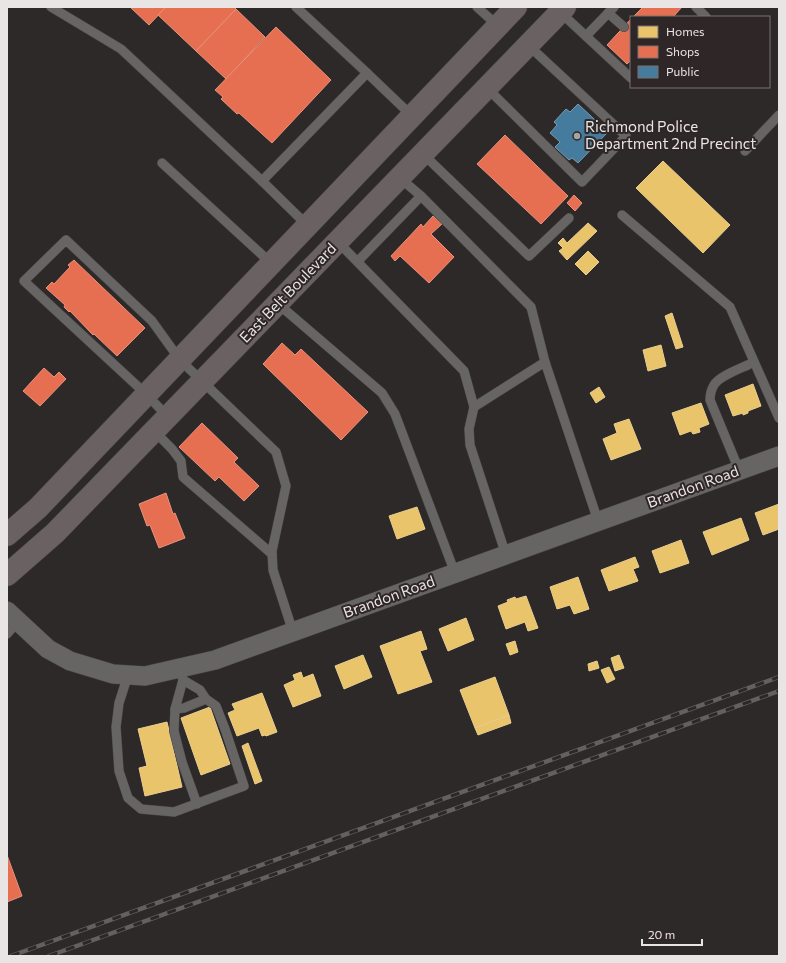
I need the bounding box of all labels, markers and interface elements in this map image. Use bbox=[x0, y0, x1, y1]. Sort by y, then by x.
legend bbox=[630, 16, 770, 88]
text: Homes bbox=[666, 24, 704, 38]
text: Shops bbox=[666, 44, 700, 58]
text: Public bbox=[666, 64, 699, 78]
place label: Richmond Police Department 2nd Precinct bbox=[585, 117, 756, 152]
marker: Richmond Police Department 2nd Precinct bbox=[572, 131, 582, 141]
street label: East Belt Boulevard bbox=[235, 239, 339, 346]
street label: Brandon Road bbox=[644, 461, 741, 511]
street label: Brandon Road bbox=[340, 571, 437, 621]
scale bar bbox=[642, 921, 702, 947]
text: 20 m bbox=[648, 927, 675, 941]

